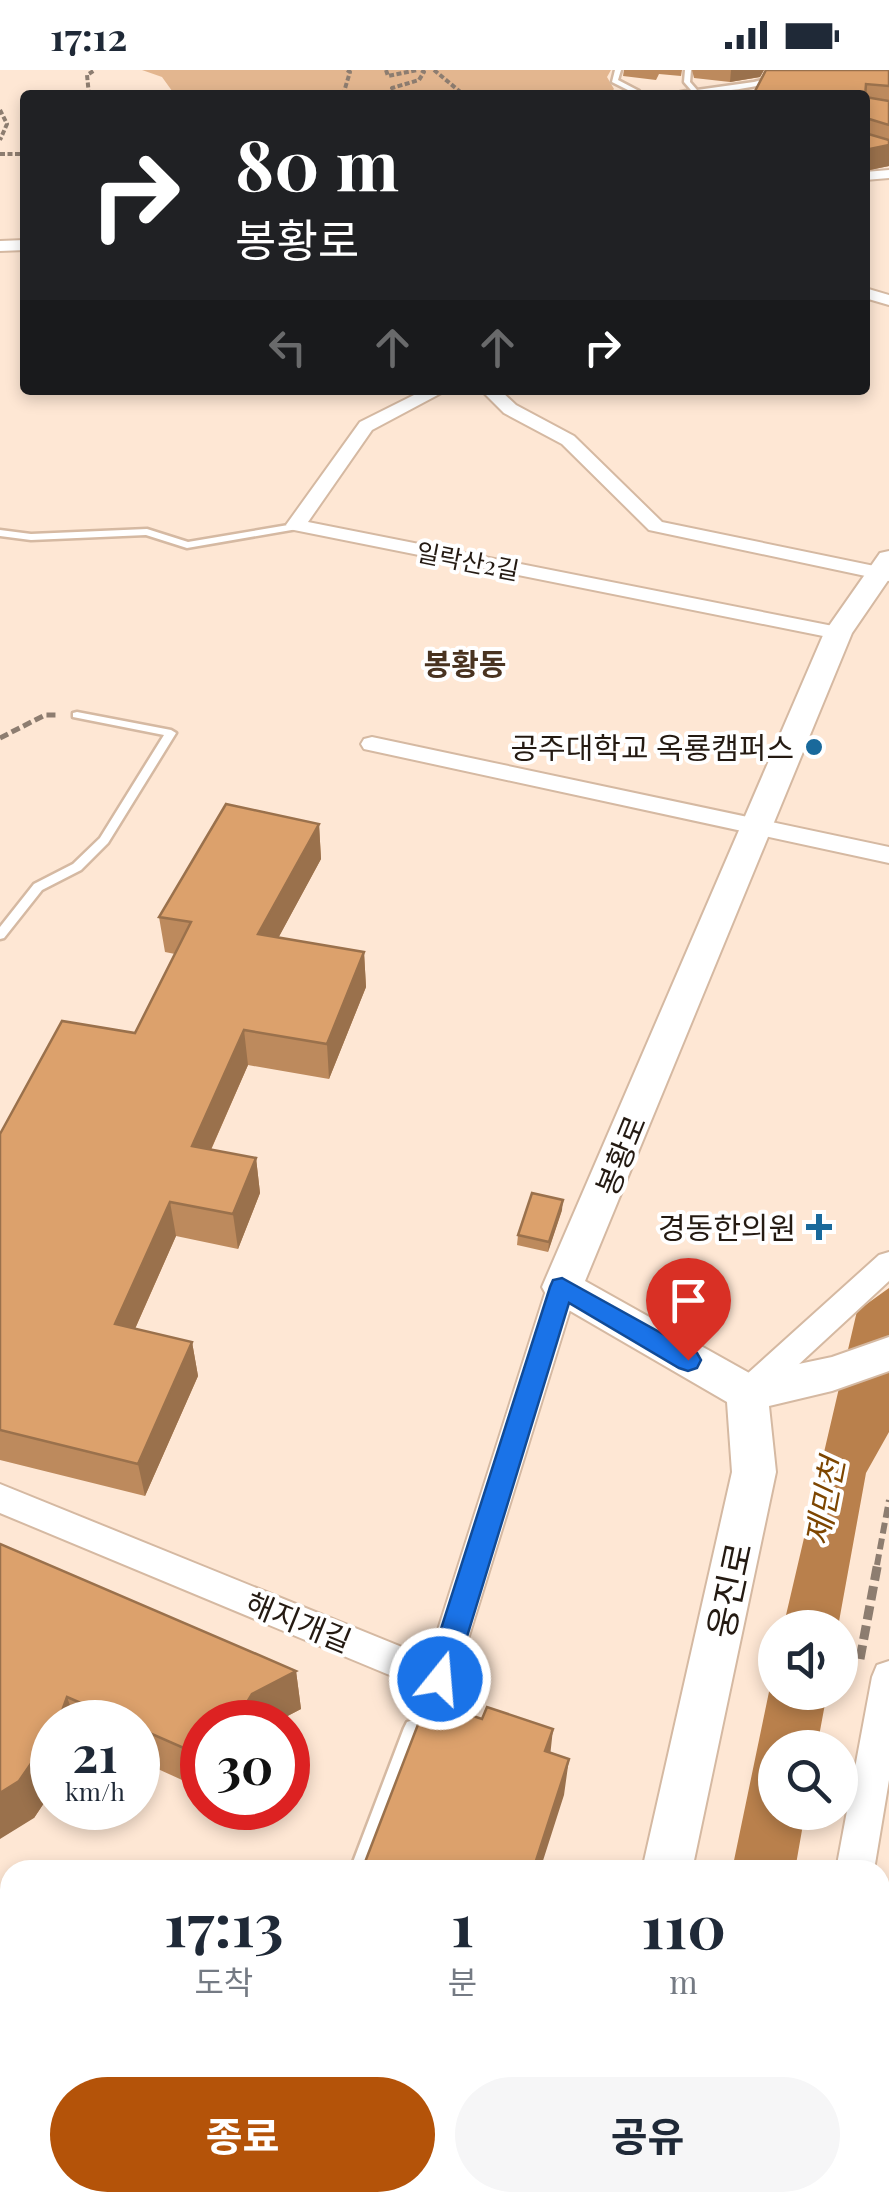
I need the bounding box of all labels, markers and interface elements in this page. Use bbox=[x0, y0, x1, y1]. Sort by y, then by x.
text: 17:12 bbox=[50, 10, 127, 61]
text: 80 m bbox=[235, 115, 399, 209]
icon: right bbox=[70, 130, 200, 260]
text: 봉황로 bbox=[235, 208, 359, 268]
icon: left bbox=[260, 320, 315, 375]
icon: ahead bbox=[365, 320, 420, 375]
icon: ahead bbox=[470, 320, 525, 375]
icon: right bbox=[575, 320, 630, 375]
street label: 일락산2길 bbox=[414, 534, 522, 586]
district label: 봉황동 bbox=[424, 643, 506, 683]
place label: 공주대학교 옥룡캠퍼스 bbox=[511, 727, 794, 767]
marker: 공주대학교 옥룡캠퍼스 bbox=[803, 736, 825, 758]
street label: 봉황로 bbox=[586, 1109, 654, 1201]
place label: 경동한의원 bbox=[658, 1207, 796, 1247]
marker: 경동한의원 bbox=[806, 1214, 832, 1240]
pin bbox=[646, 1258, 731, 1361]
icon: arrive bbox=[661, 1273, 716, 1328]
water label: 제민천 bbox=[793, 1450, 853, 1548]
street label: 웅진로 bbox=[695, 1538, 761, 1642]
street label: 해지개길 bbox=[240, 1582, 358, 1660]
map controls bbox=[758, 1610, 858, 1830]
button: sound bbox=[758, 1610, 858, 1710]
position arrow bbox=[388, 1627, 492, 1731]
speed limit sign: 30 bbox=[180, 1700, 310, 1830]
text: 21 bbox=[72, 1719, 118, 1786]
button: search bbox=[758, 1730, 858, 1830]
text: km/h bbox=[65, 1774, 125, 1807]
text: 17:13 bbox=[164, 1882, 284, 1962]
text: 1 bbox=[451, 1882, 474, 1962]
text: 110 bbox=[641, 1884, 726, 1964]
text: 도착 bbox=[194, 1959, 253, 2002]
text: 분 bbox=[448, 1959, 477, 2002]
text: m bbox=[669, 1959, 698, 2002]
button: 종료 bbox=[50, 2077, 435, 2192]
button: 공유 bbox=[455, 2077, 840, 2192]

